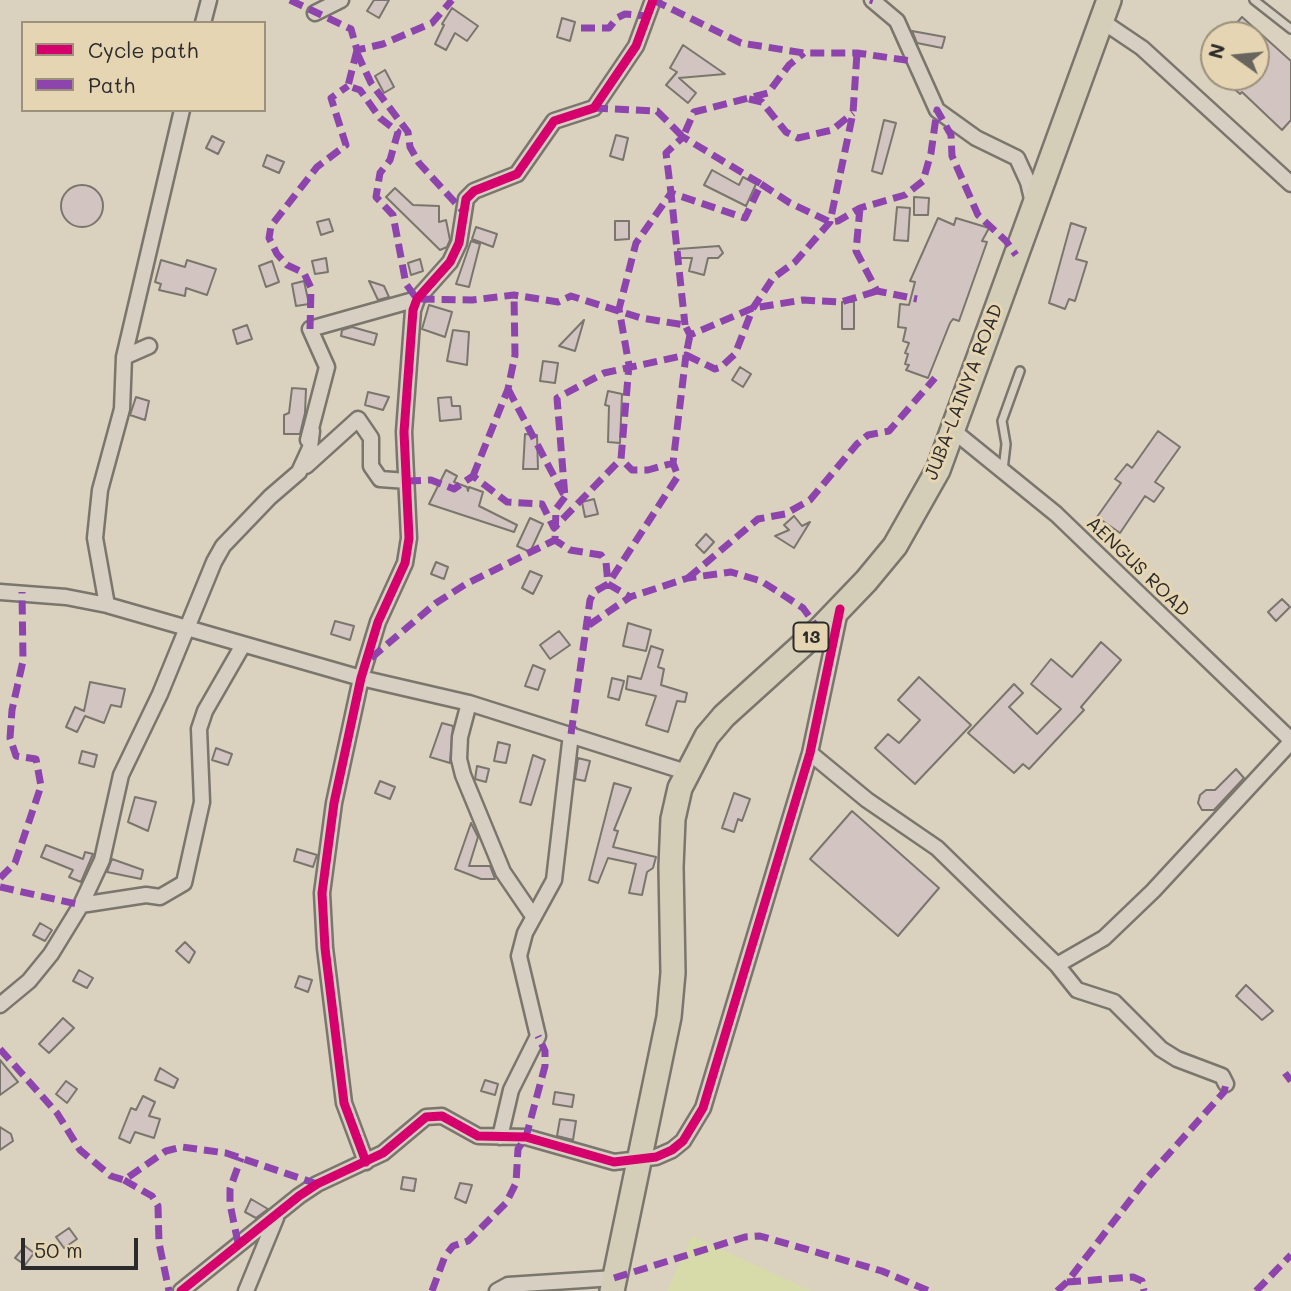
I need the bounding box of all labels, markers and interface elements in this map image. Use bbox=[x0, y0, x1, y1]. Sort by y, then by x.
legend bbox=[21, 21, 266, 112]
north arrow bbox=[1200, 21, 1270, 91]
text: Cycle path bbox=[88, 36, 198, 63]
text: N bbox=[1202, 41, 1230, 61]
text: Path bbox=[88, 71, 135, 98]
street label: JUBA-LAINYA ROAD bbox=[920, 301, 1008, 483]
street label: AENGUS ROAD bbox=[1082, 512, 1194, 622]
road number: 13 bbox=[794, 622, 828, 652]
scale bar bbox=[24, 1224, 142, 1268]
text: 50 m bbox=[34, 1236, 83, 1263]

